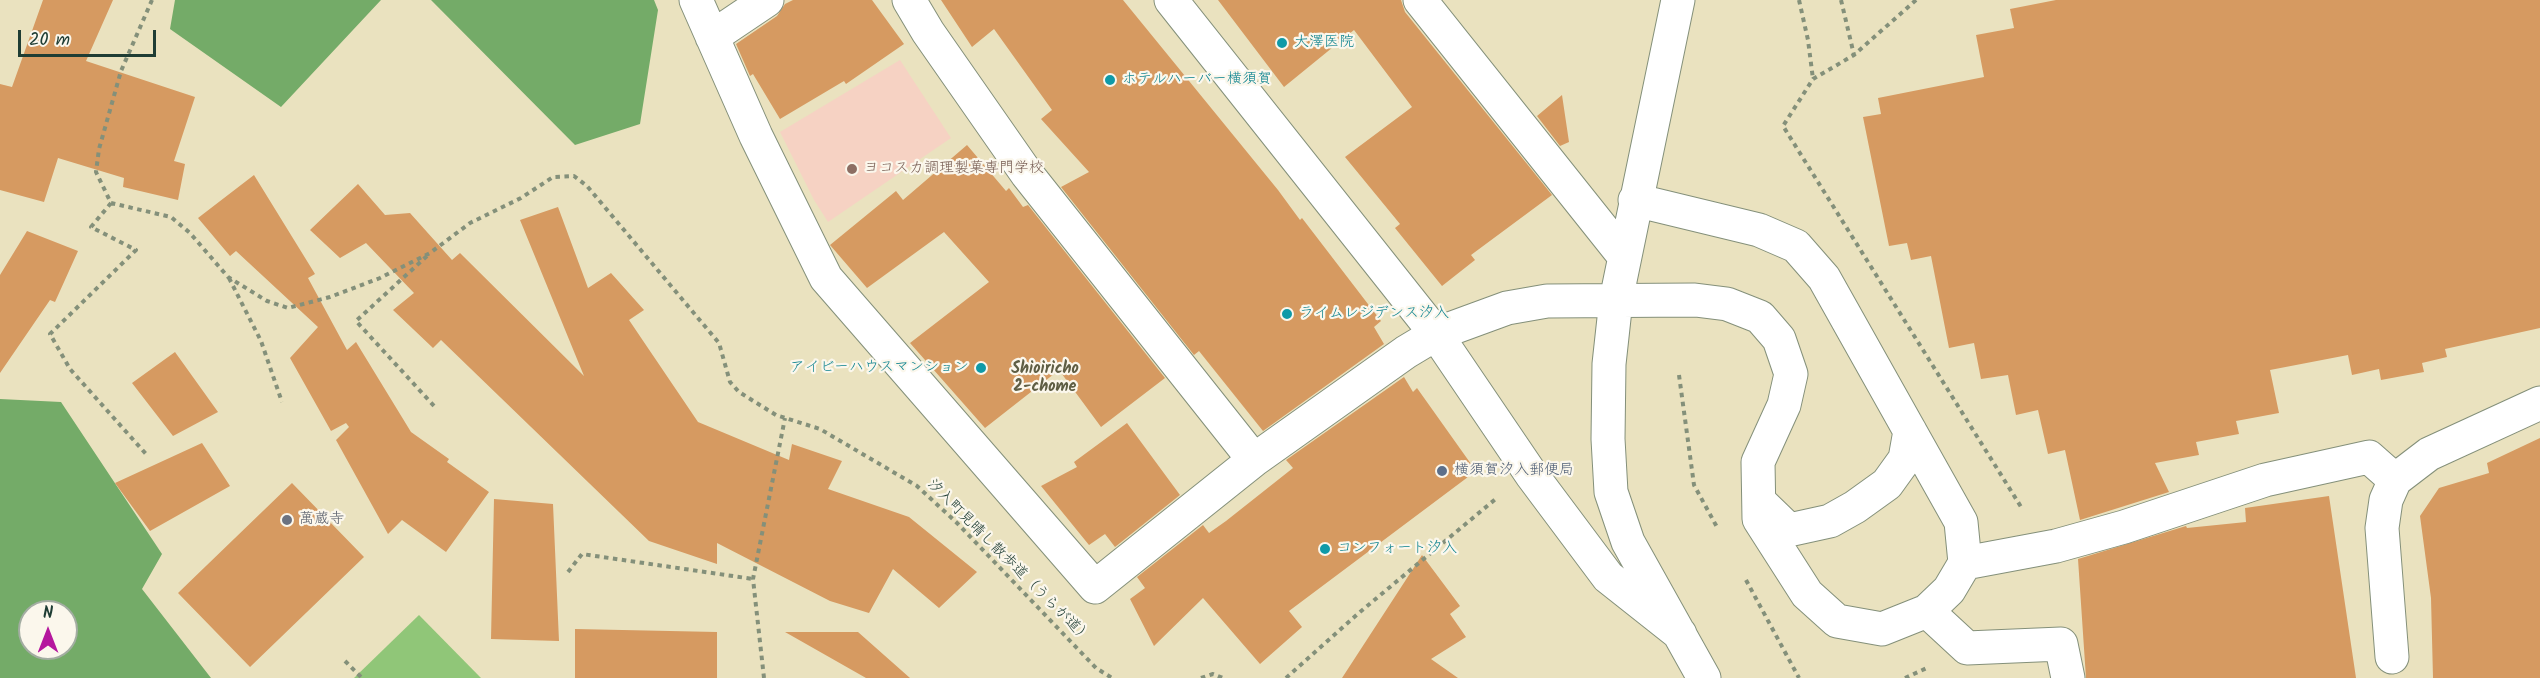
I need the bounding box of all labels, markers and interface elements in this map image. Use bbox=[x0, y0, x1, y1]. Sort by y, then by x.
scale bar bbox=[21, 18, 159, 56]
text: 20 m bbox=[29, 26, 70, 55]
place label: 大澤医院 bbox=[1294, 34, 1354, 52]
marker: 大澤医院 bbox=[1275, 36, 1289, 50]
place label: ホテルハーバー横須賀 bbox=[1122, 71, 1272, 89]
marker: ホテルハーバー横須賀 bbox=[1103, 73, 1117, 87]
place label: ヨコスカ調理製菓専門学校 bbox=[864, 160, 1044, 178]
marker: ヨコスカ調理製菓専門学校 bbox=[845, 162, 859, 176]
place label: ライムレジデンス汐入 bbox=[1299, 305, 1449, 323]
marker: ライムレジデンス汐入 bbox=[1280, 307, 1294, 321]
place label: アイビーハウスマンション bbox=[790, 359, 969, 377]
district label: Shioiricho 2-chome bbox=[1011, 360, 1079, 398]
marker: アイビーハウスマンション bbox=[974, 361, 988, 375]
place label: 横須賀汐入郵便局 bbox=[1454, 462, 1574, 480]
marker: 横須賀汐入郵便局 bbox=[1435, 464, 1449, 478]
street label: 汐入町見晴し散歩道（うらが道） bbox=[922, 476, 1094, 648]
place label: 萬蔵寺 bbox=[299, 511, 344, 529]
marker: 萬蔵寺 bbox=[280, 513, 294, 527]
place label: コンフォート汐入 bbox=[1337, 540, 1457, 558]
marker: コンフォート汐入 bbox=[1318, 542, 1332, 556]
north arrow bbox=[18, 600, 78, 660]
text: N bbox=[43, 601, 53, 626]

